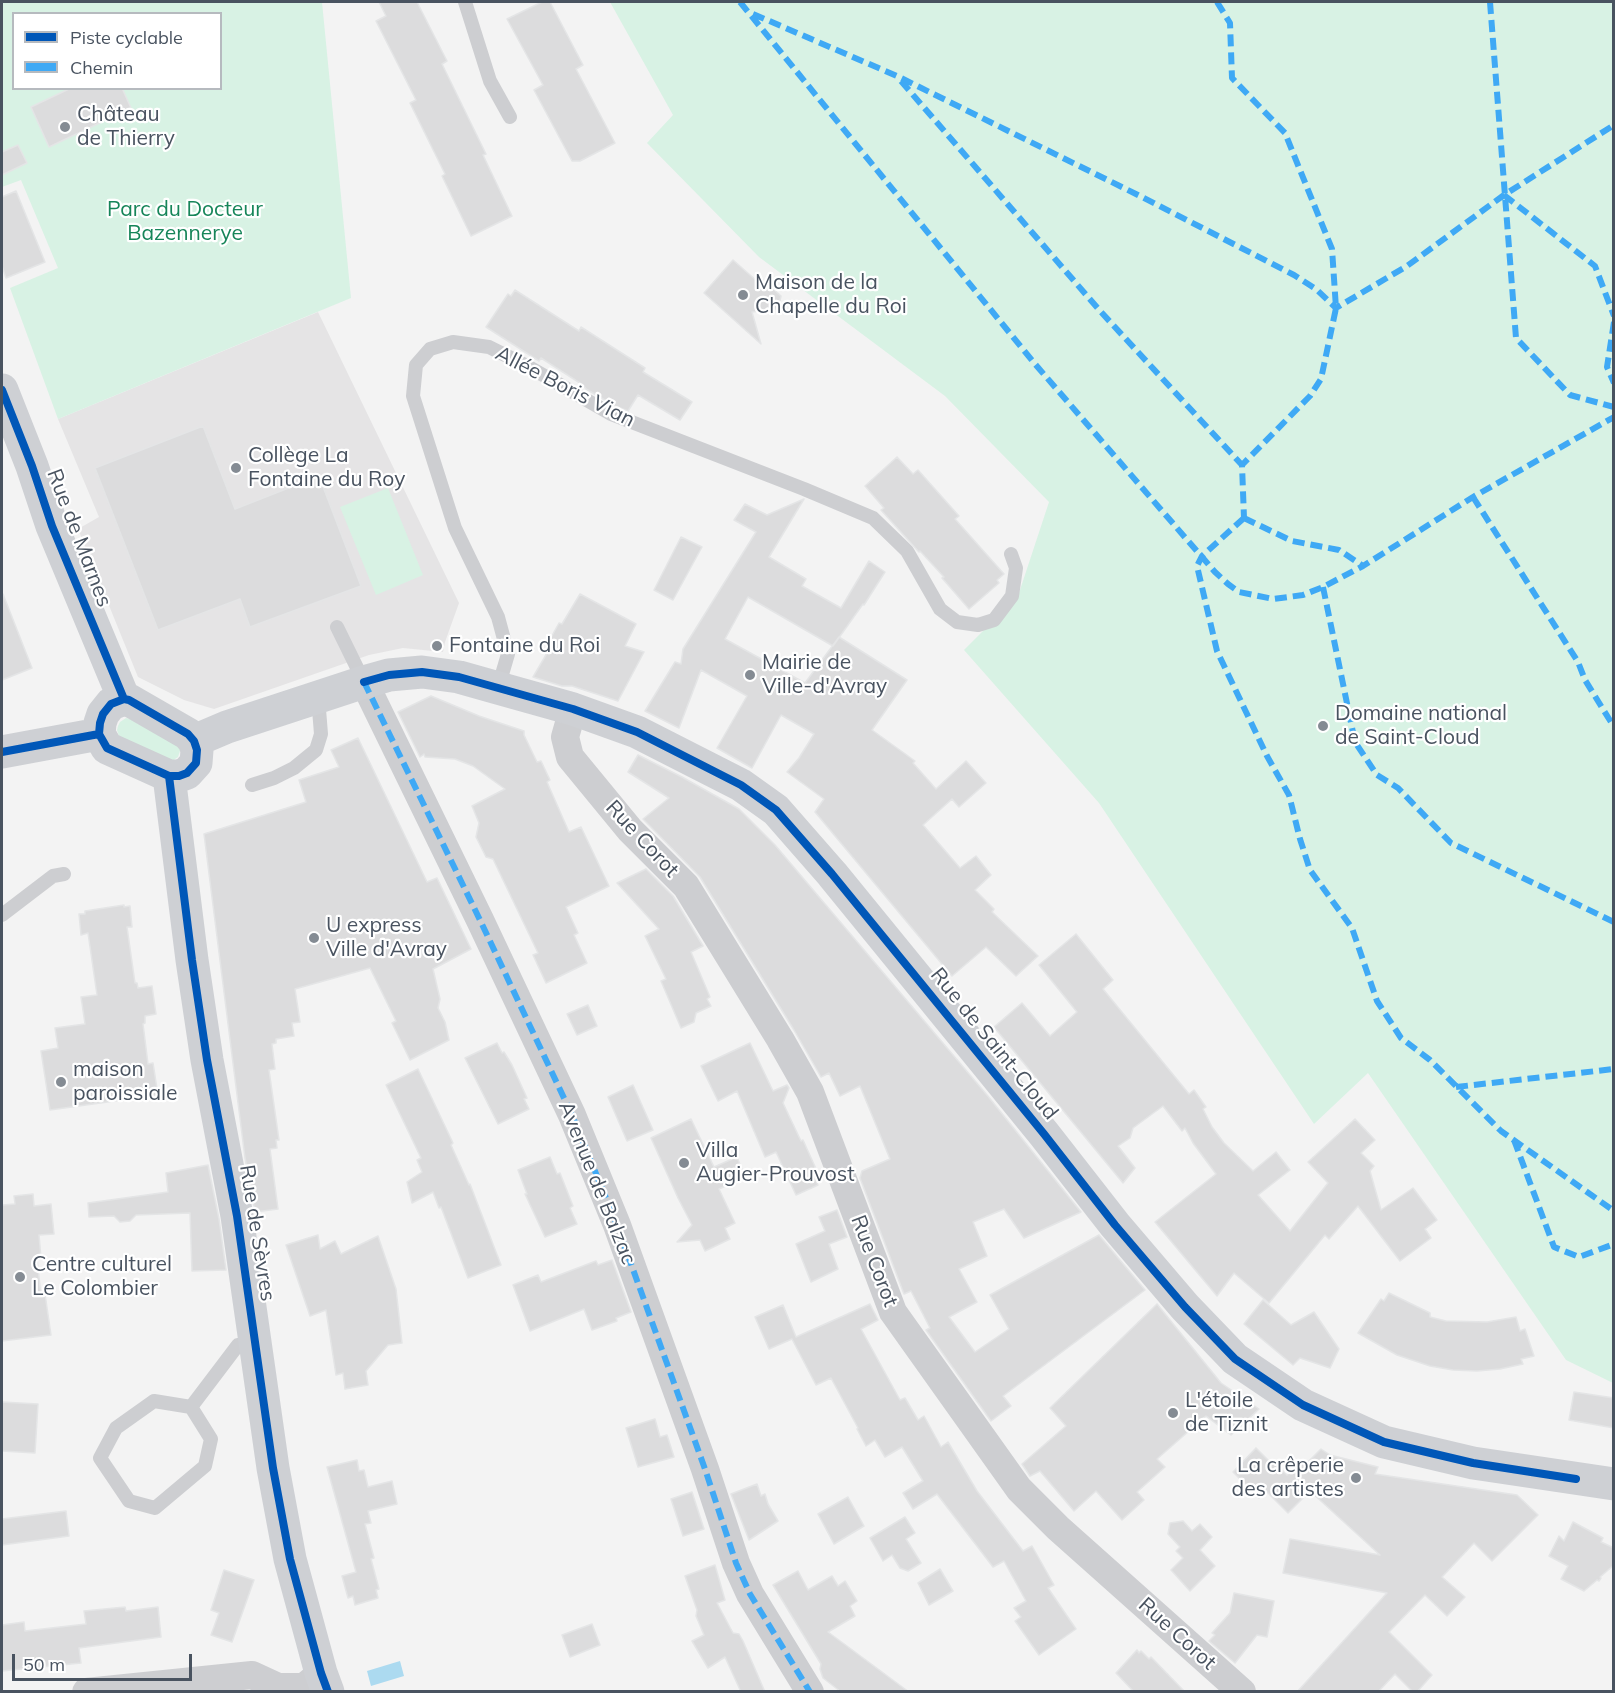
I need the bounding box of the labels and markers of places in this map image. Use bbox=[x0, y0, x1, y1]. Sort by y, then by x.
place label: Château de Thierry bbox=[77, 102, 175, 152]
marker: Château de Thierry bbox=[58, 120, 72, 134]
place label: Maison de la Chapelle du Roi bbox=[755, 270, 907, 320]
marker: Maison de la Chapelle du Roi bbox=[736, 288, 750, 302]
place label: Collège La Fontaine du Roy bbox=[248, 443, 405, 493]
marker: Collège La Fontaine du Roy bbox=[229, 461, 243, 475]
place label: Fontaine du Roi bbox=[449, 633, 600, 659]
marker: Fontaine du Roi bbox=[430, 639, 444, 653]
place label: Mairie de Ville-d'Avray bbox=[762, 650, 887, 700]
marker: Mairie de Ville-d'Avray bbox=[743, 668, 757, 682]
place label: Domaine national de Saint-Cloud bbox=[1335, 701, 1507, 751]
marker: Domaine national de Saint-Cloud bbox=[1316, 719, 1330, 733]
place label: U express Ville d'Avray bbox=[326, 913, 447, 963]
marker: U express Ville d'Avray bbox=[307, 931, 321, 945]
place label: maison paroissiale bbox=[73, 1057, 178, 1107]
marker: maison paroissiale bbox=[54, 1075, 68, 1089]
place label: Villa Augier-Prouvost bbox=[696, 1138, 854, 1188]
marker: Villa Augier-Prouvost bbox=[677, 1156, 691, 1170]
place label: Centre culturel Le Colombier bbox=[32, 1252, 172, 1302]
marker: Centre culturel Le Colombier bbox=[13, 1270, 27, 1284]
place label: L'étoile de Tiznit bbox=[1185, 1388, 1268, 1438]
marker: L'étoile de Tiznit bbox=[1166, 1406, 1180, 1420]
place label: La crêperie des artistes bbox=[1232, 1453, 1344, 1503]
marker: La crêperie des artistes bbox=[1349, 1471, 1363, 1485]

